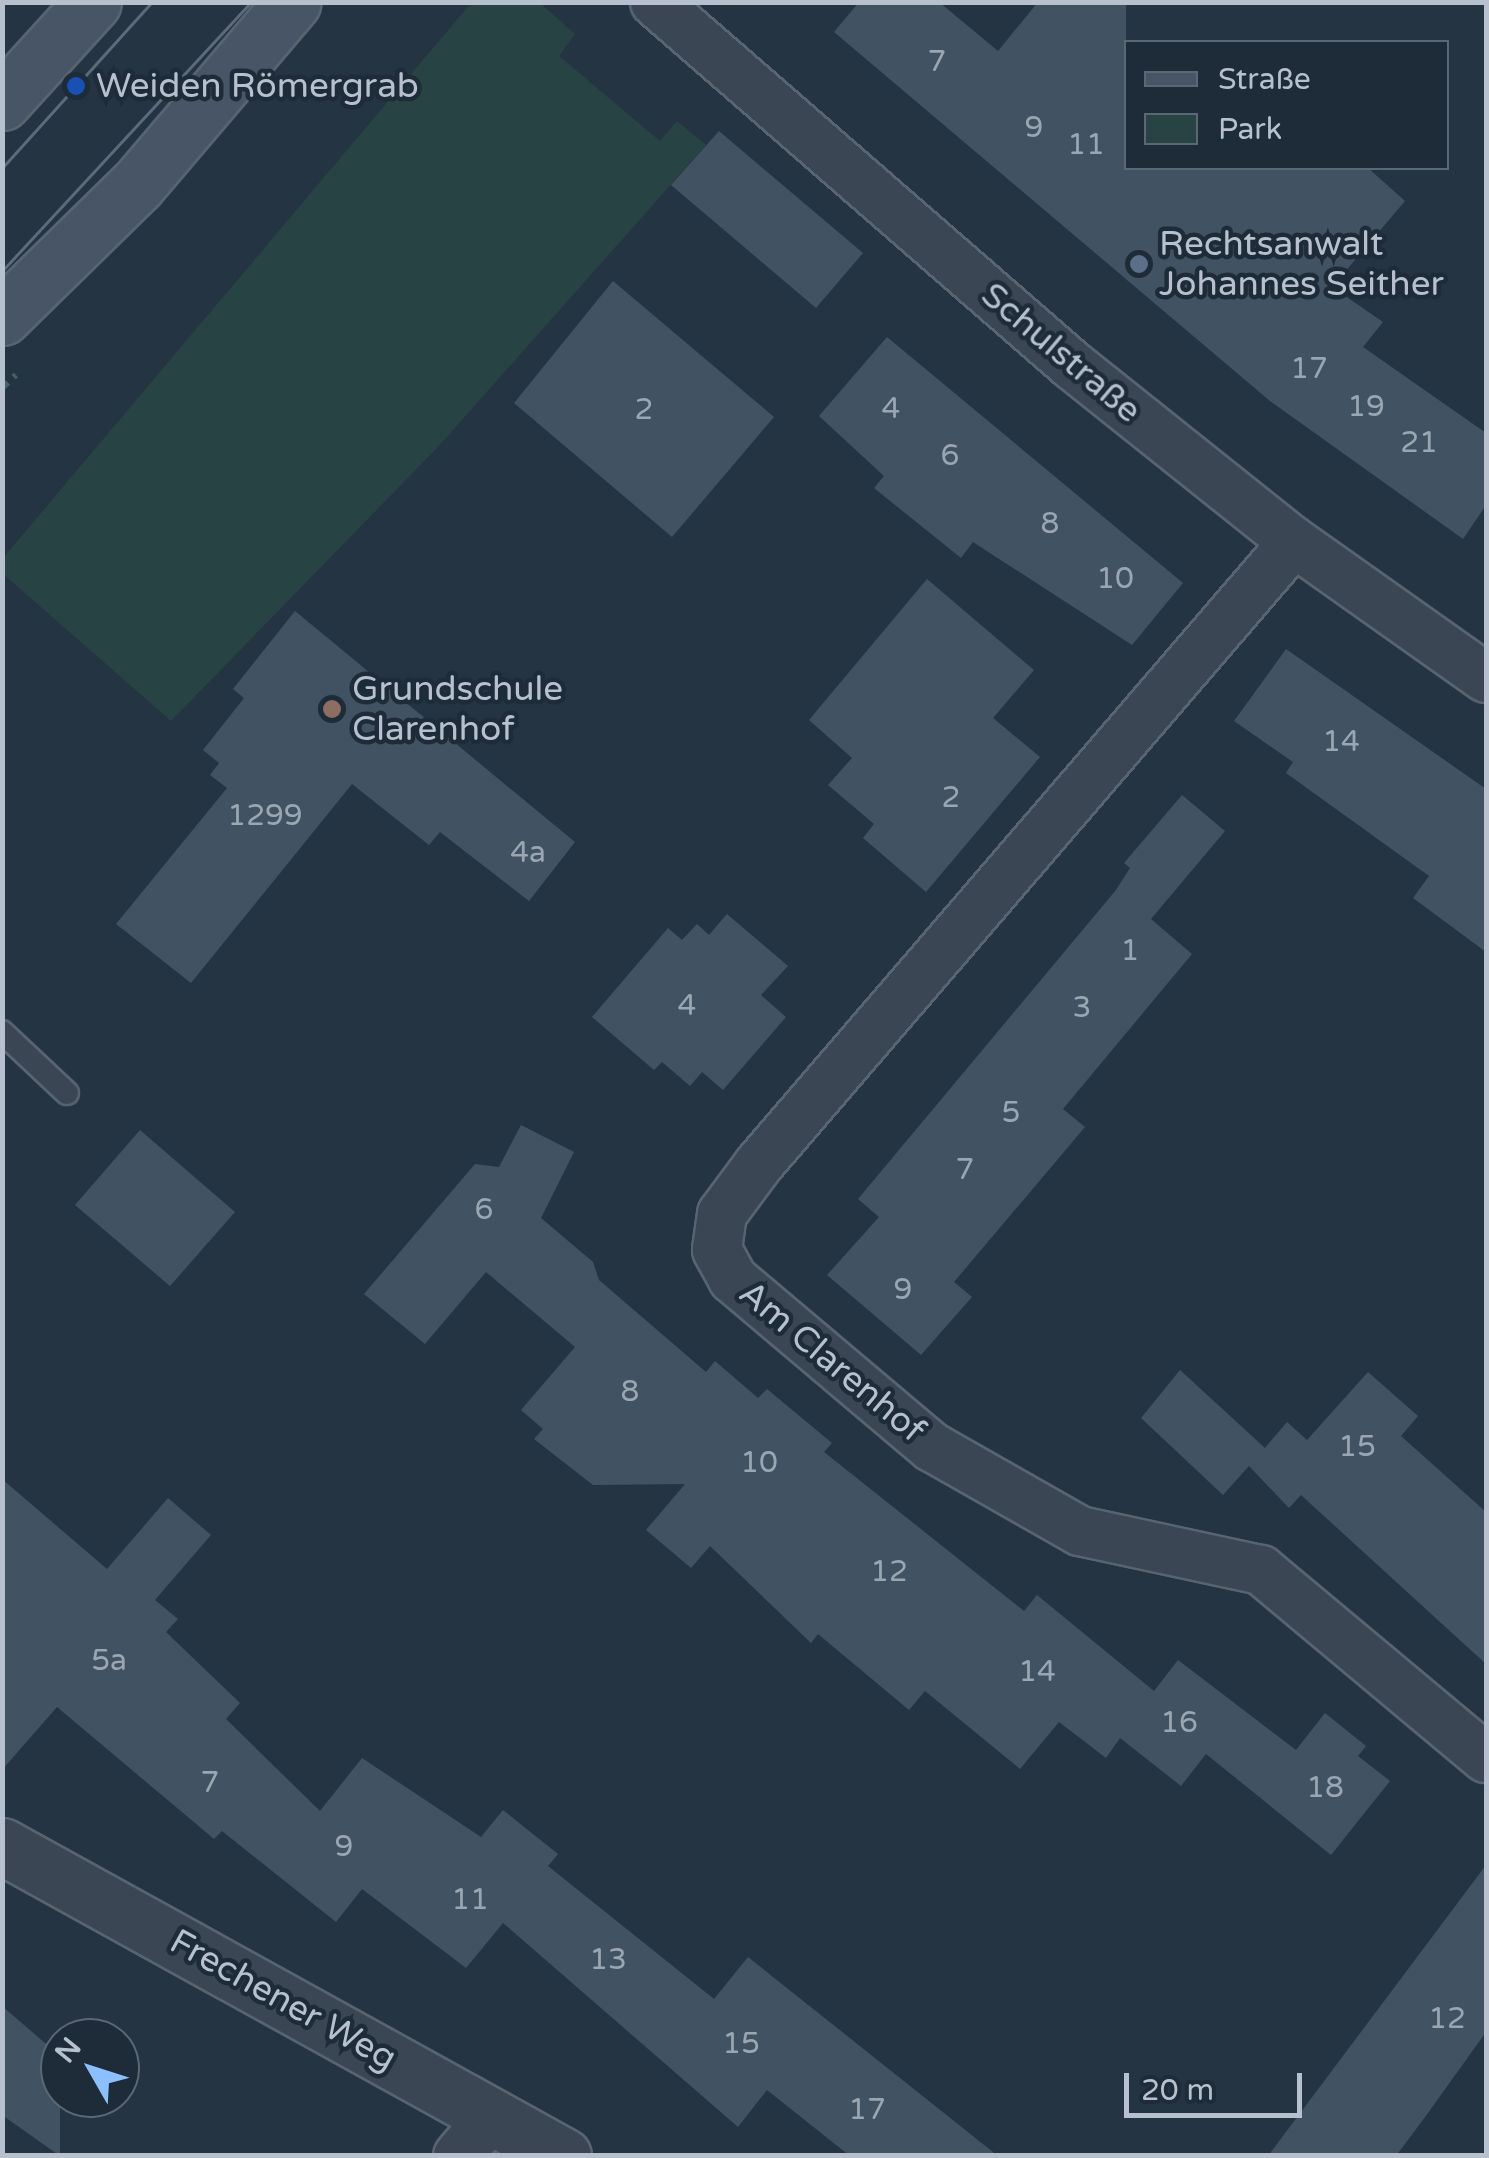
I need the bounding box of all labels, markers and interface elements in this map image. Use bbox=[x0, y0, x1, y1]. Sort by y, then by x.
legend bbox=[1124, 40, 1449, 170]
house number: 7 bbox=[928, 44, 946, 80]
text: Straße bbox=[1218, 61, 1311, 98]
place label: Weiden Römergrab bbox=[96, 65, 419, 107]
marker: Weiden Römergrab bbox=[65, 75, 87, 97]
house number: 9 bbox=[1025, 110, 1043, 146]
text: Park bbox=[1218, 111, 1282, 148]
house number: 11 bbox=[1067, 127, 1105, 163]
place label: Rechtsanwalt Johannes Seither bbox=[1159, 223, 1444, 305]
marker: Rechtsanwalt Johannes Seither bbox=[1128, 253, 1150, 275]
street label: Schulstraße bbox=[973, 274, 1149, 432]
house number: 17 bbox=[1290, 351, 1328, 387]
house number: 19 bbox=[1347, 389, 1385, 425]
house number: 4 bbox=[882, 391, 900, 427]
house number: 2 bbox=[635, 392, 653, 428]
house number: 21 bbox=[1400, 425, 1438, 461]
house number: 6 bbox=[941, 438, 959, 474]
house number: 8 bbox=[1041, 506, 1059, 542]
house number: 10 bbox=[1096, 561, 1134, 597]
place label: Grundschule Clarenhof bbox=[352, 668, 563, 750]
marker: Grundschule Clarenhof bbox=[321, 698, 343, 720]
house number: 14 bbox=[1322, 724, 1360, 760]
house number: 2 bbox=[942, 780, 960, 816]
house number: 1299 bbox=[227, 798, 303, 834]
house number: 4a bbox=[510, 835, 546, 871]
house number: 1 bbox=[1121, 933, 1139, 969]
house number: 4 bbox=[678, 988, 696, 1024]
house number: 3 bbox=[1073, 990, 1091, 1026]
house number: 5 bbox=[1002, 1095, 1020, 1131]
house number: 7 bbox=[956, 1152, 974, 1188]
house number: 6 bbox=[475, 1192, 493, 1228]
street label: Am Clarenhof bbox=[731, 1272, 933, 1452]
house number: 9 bbox=[894, 1272, 912, 1308]
house number: 8 bbox=[621, 1374, 639, 1410]
house number: 15 bbox=[1338, 1429, 1376, 1465]
house number: 10 bbox=[740, 1445, 778, 1481]
house number: 12 bbox=[870, 1554, 908, 1590]
house number: 5a bbox=[91, 1643, 127, 1679]
house number: 14 bbox=[1018, 1654, 1056, 1690]
house number: 16 bbox=[1160, 1705, 1198, 1741]
house number: 7 bbox=[201, 1765, 219, 1801]
house number: 18 bbox=[1306, 1770, 1344, 1806]
house number: 9 bbox=[335, 1829, 353, 1865]
house number: 11 bbox=[451, 1882, 489, 1918]
street label: Frechener Weg bbox=[163, 1921, 403, 2079]
house number: 13 bbox=[589, 1942, 627, 1978]
house number: 12 bbox=[1428, 2001, 1466, 2037]
north arrow bbox=[40, 2018, 140, 2118]
house number: 15 bbox=[722, 2026, 760, 2062]
text: N bbox=[48, 2031, 89, 2070]
scale bar bbox=[1129, 2053, 1306, 2115]
text: 20 m bbox=[1141, 2072, 1214, 2109]
house number: 17 bbox=[848, 2092, 886, 2128]

